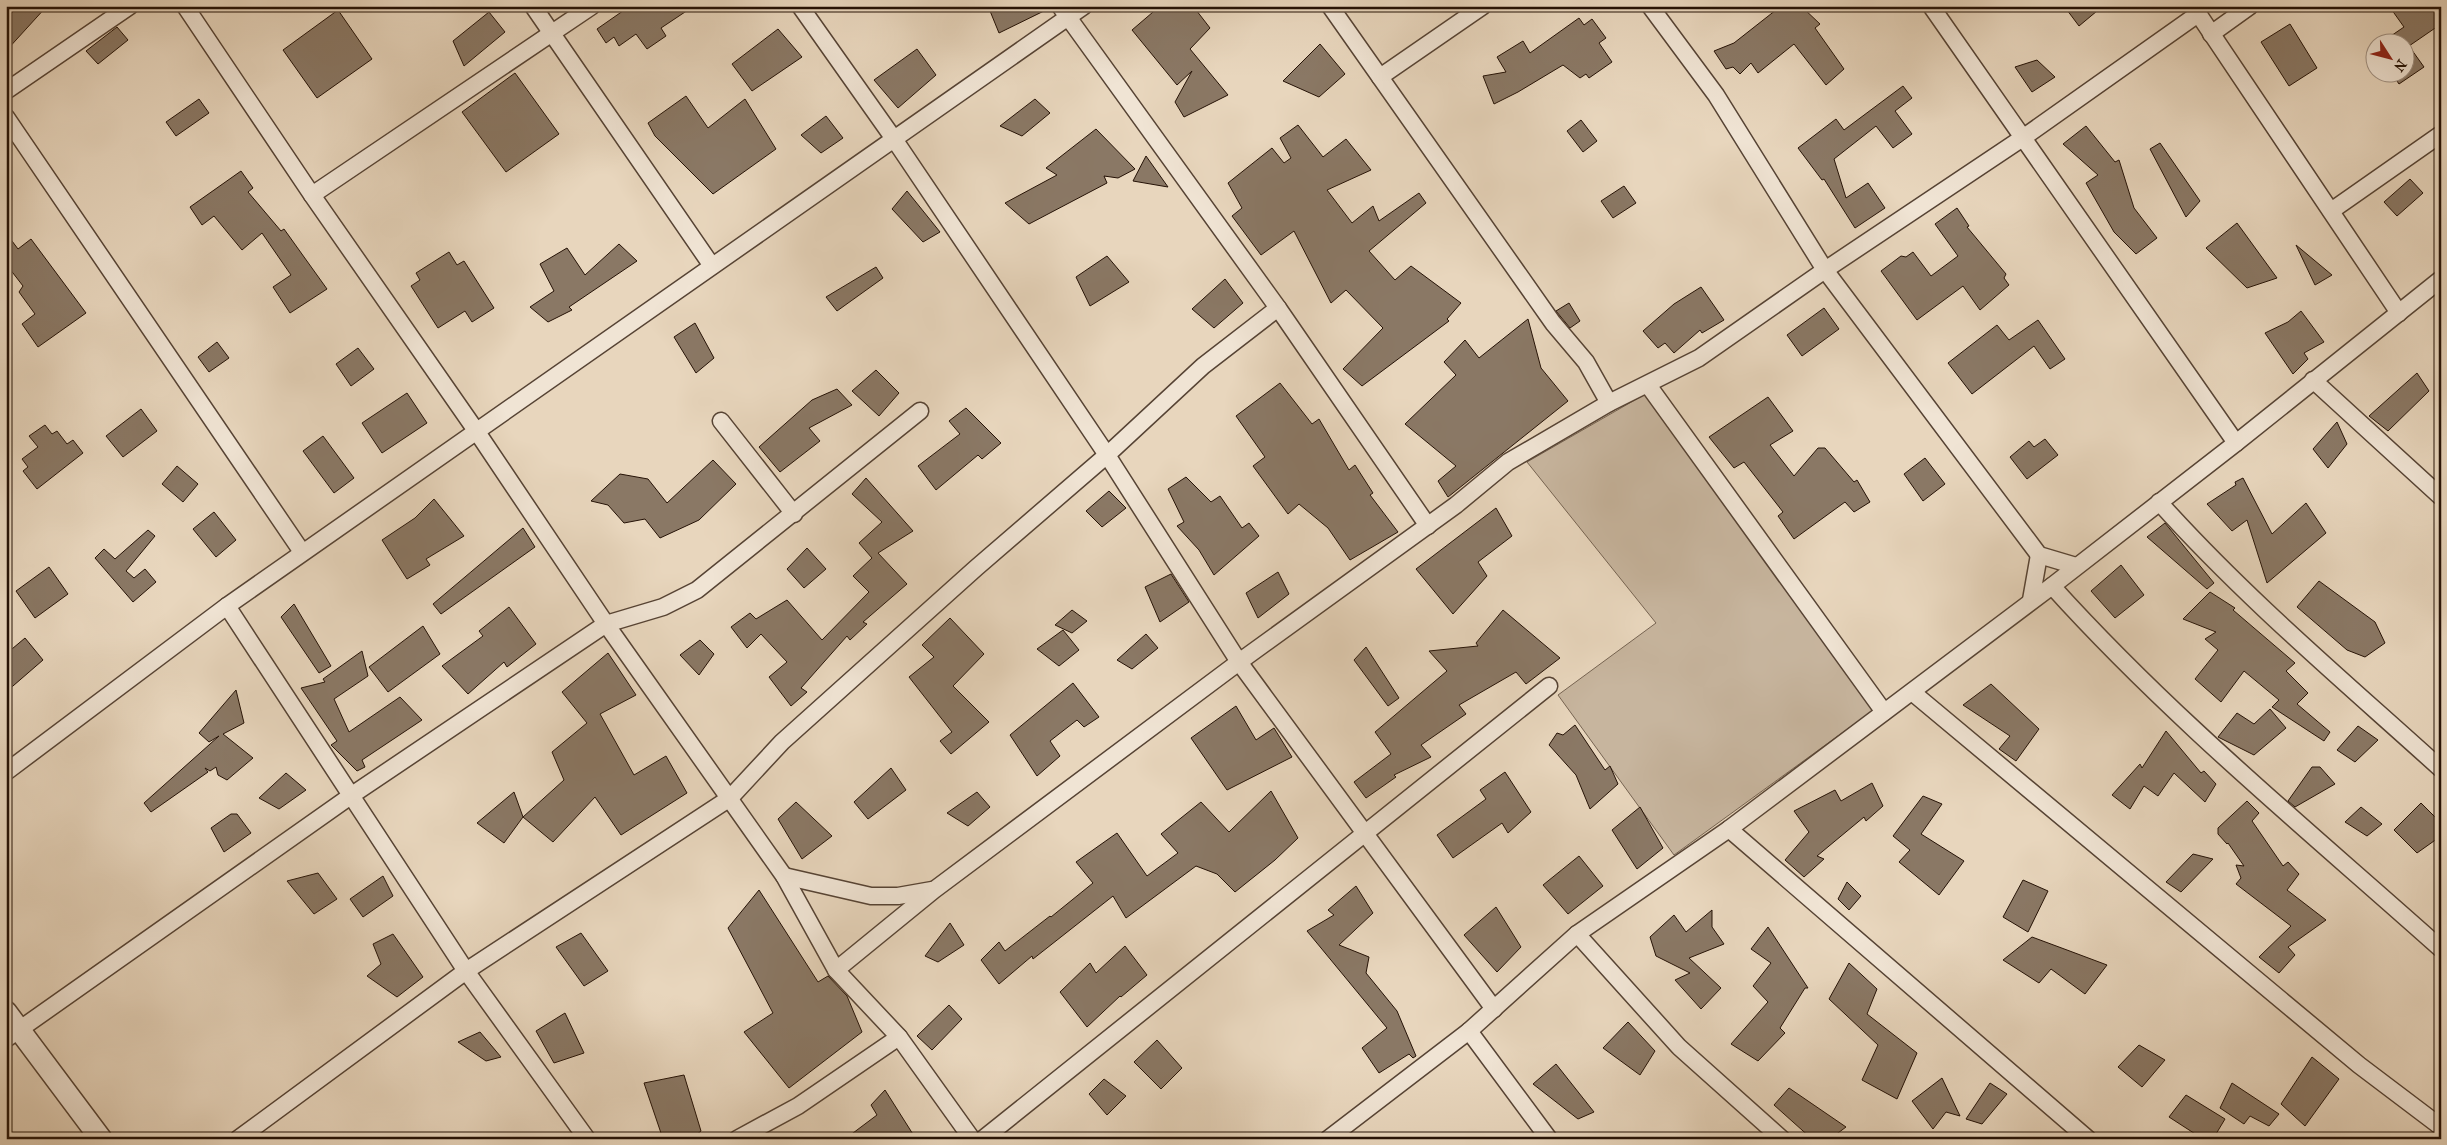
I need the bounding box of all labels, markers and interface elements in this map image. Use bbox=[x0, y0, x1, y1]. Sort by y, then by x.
north arrow bbox=[2364, 32, 2414, 82]
text: N bbox=[2390, 56, 2410, 75]

